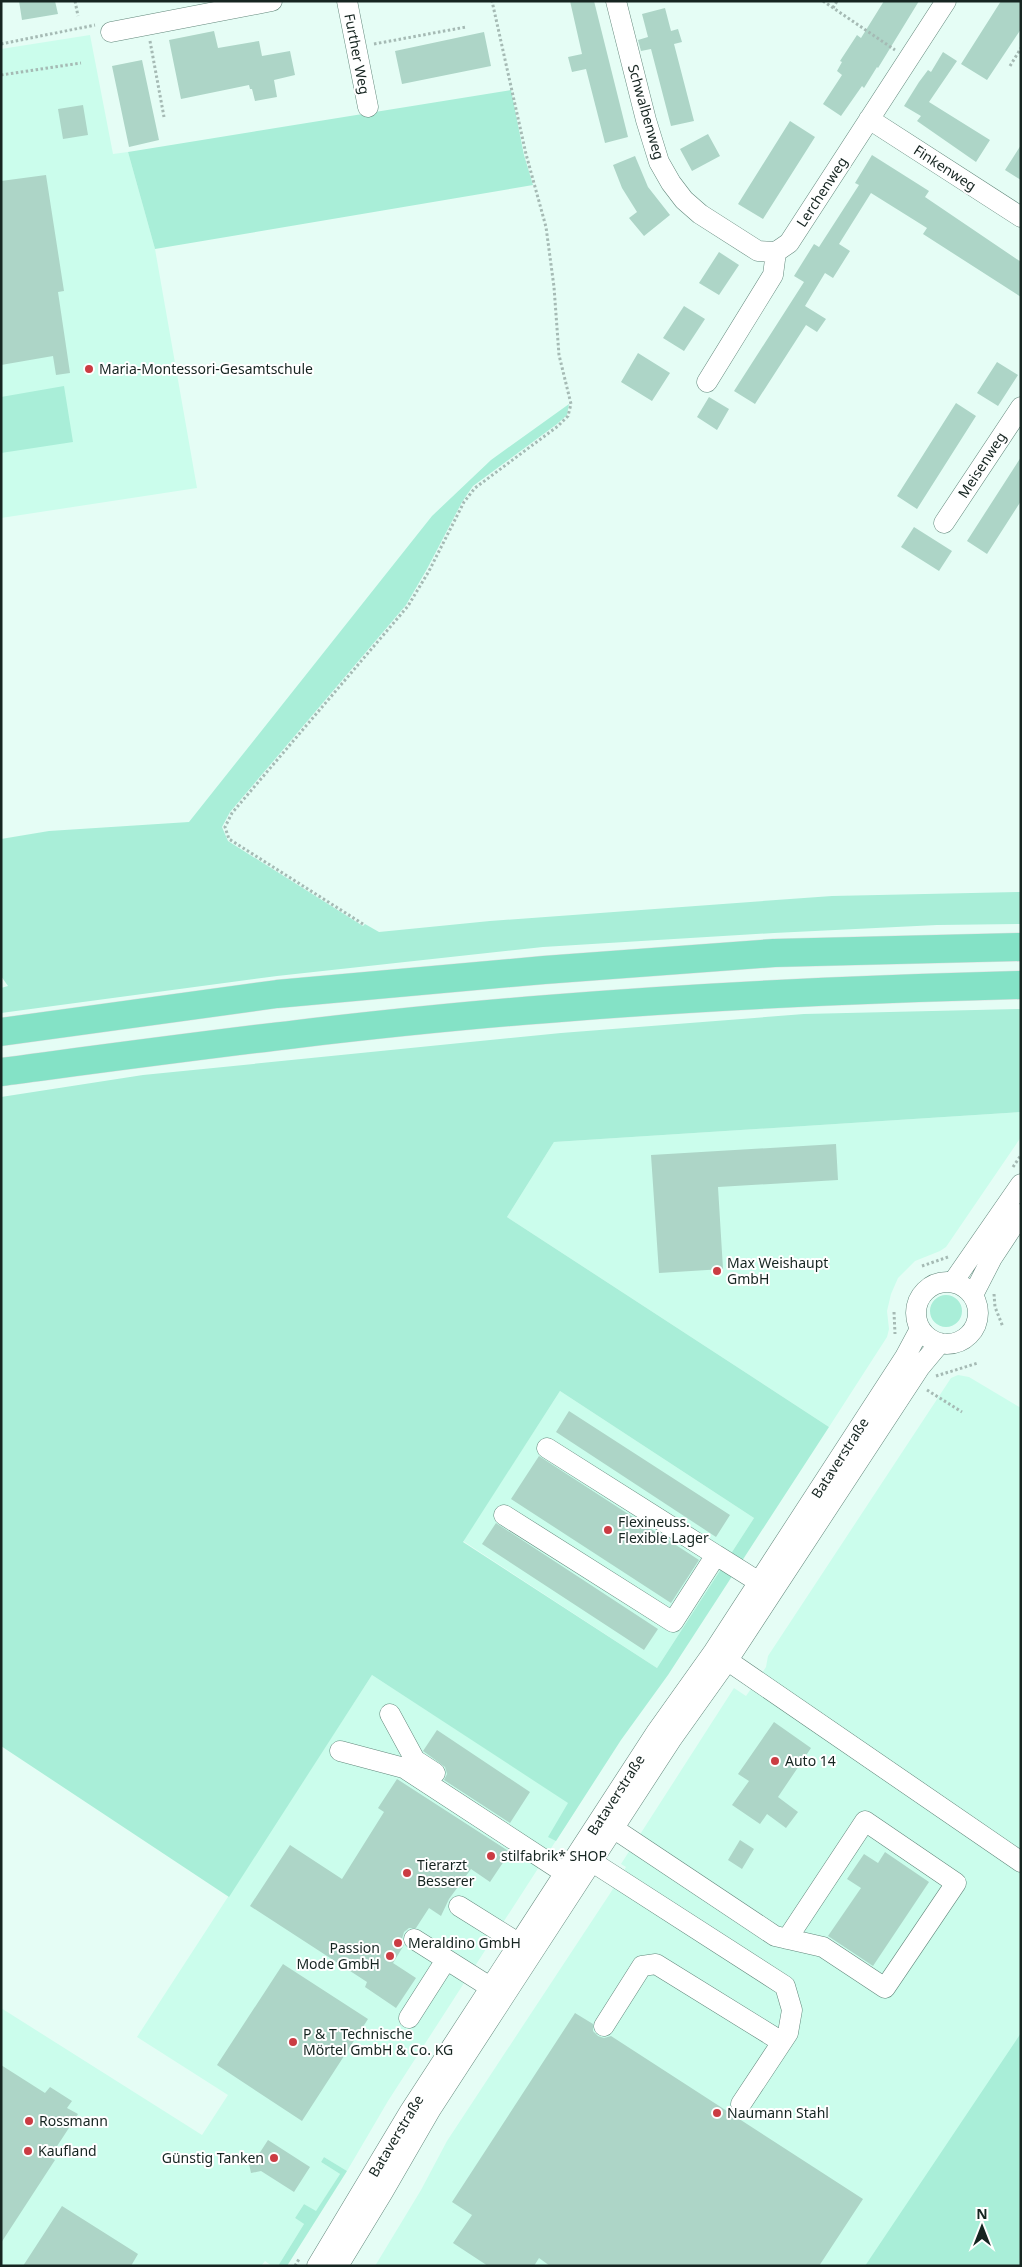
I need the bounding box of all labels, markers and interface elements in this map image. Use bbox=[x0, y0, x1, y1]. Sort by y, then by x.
street label: Further Weg bbox=[340, 12, 375, 96]
street label: Schwalbenweg bbox=[624, 62, 669, 162]
street label: Finkenweg bbox=[910, 140, 980, 195]
street label: Lerchenweg bbox=[792, 153, 851, 231]
place label: Maria-Montessori-Gesamtschule bbox=[99, 359, 313, 378]
marker: Maria-Montessori-Gesamtschule bbox=[83, 363, 95, 375]
street label: Meisenweg bbox=[953, 428, 1010, 501]
place label: Max Weishaupt GmbH bbox=[727, 1253, 828, 1288]
marker: Max Weishaupt GmbH bbox=[711, 1265, 723, 1277]
street label: Bataverstraße bbox=[806, 1414, 873, 1502]
place label: Flexineuss. Flexible Lager bbox=[618, 1512, 709, 1547]
marker: Flexineuss. Flexible Lager bbox=[602, 1524, 614, 1536]
street label: Bataverstraße bbox=[582, 1751, 649, 1839]
place label: Auto 14 bbox=[785, 1751, 836, 1770]
marker: Auto 14 bbox=[769, 1755, 781, 1767]
place label: stilfabrik* SHOP bbox=[501, 1846, 607, 1865]
marker: stilfabrik* SHOP bbox=[485, 1850, 497, 1862]
place label: Tierarzt Besserer bbox=[417, 1855, 475, 1890]
marker: Tierarzt Besserer bbox=[401, 1867, 413, 1879]
place label: Meraldino GmbH bbox=[408, 1933, 521, 1952]
marker: Meraldino GmbH bbox=[392, 1937, 404, 1949]
place label: Passion Mode GmbH bbox=[296, 1938, 380, 1973]
marker: Passion Mode GmbH bbox=[384, 1950, 396, 1962]
place label: P & T Technische Mörtel GmbH & Co. KG bbox=[303, 2024, 453, 2059]
marker: P & T Technische Mörtel GmbH & Co. KG bbox=[287, 2036, 299, 2048]
street label: Bataverstraße bbox=[364, 2091, 428, 2180]
place label: Naumann Stahl bbox=[727, 2103, 829, 2122]
marker: Naumann Stahl bbox=[711, 2107, 723, 2119]
place label: Rossmann bbox=[39, 2111, 108, 2130]
marker: Rossmann bbox=[23, 2115, 35, 2127]
place label: Kaufland bbox=[38, 2141, 97, 2160]
marker: Kaufland bbox=[22, 2145, 34, 2157]
place label: Günstig Tanken bbox=[162, 2148, 264, 2167]
marker: Günstig Tanken bbox=[268, 2152, 280, 2164]
north arrow bbox=[957, 2202, 1007, 2252]
text: N bbox=[976, 2204, 988, 2223]

